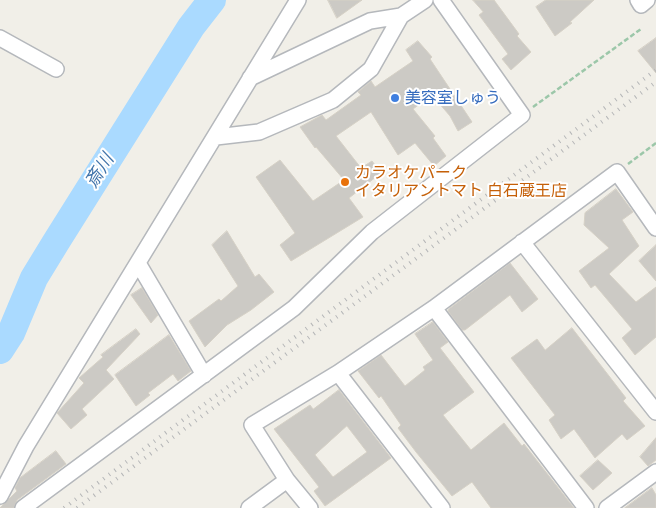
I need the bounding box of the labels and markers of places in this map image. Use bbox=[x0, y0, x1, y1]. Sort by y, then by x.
place label: 美容室しゅう bbox=[405, 88, 501, 108]
marker: 美容室しゅう bbox=[389, 92, 401, 104]
place label: カラオケパーク イタリアントマト 白石蔵王店 bbox=[355, 163, 567, 201]
marker: カラオケパーク イタリアントマト 白石蔵王店 bbox=[339, 176, 351, 188]

